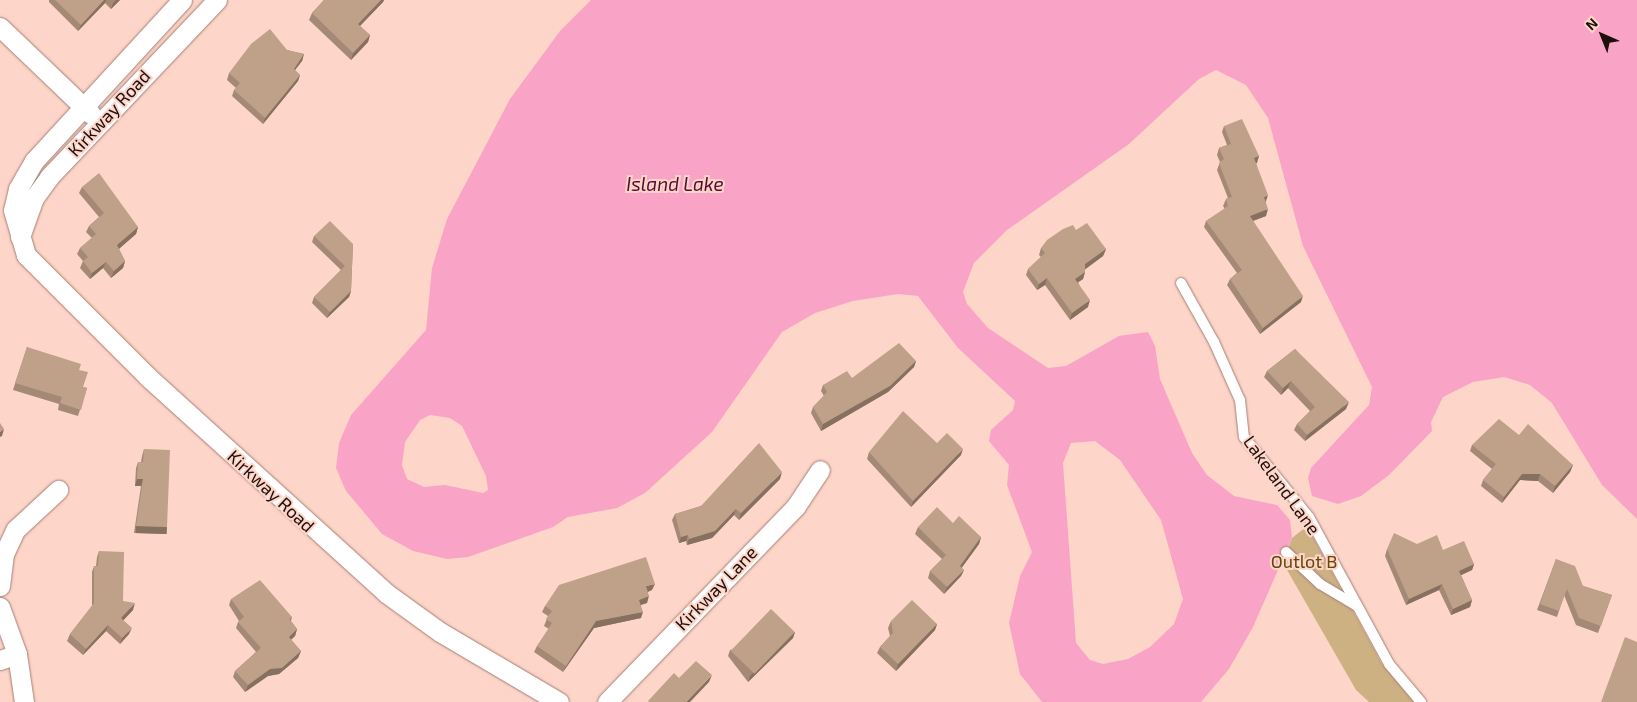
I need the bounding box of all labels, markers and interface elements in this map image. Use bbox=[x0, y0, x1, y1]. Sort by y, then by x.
north arrow bbox=[1577, 10, 1627, 60]
text: N bbox=[1582, 14, 1601, 33]
street label: Kirkway Road bbox=[63, 65, 155, 161]
water label: Island Lake bbox=[626, 173, 724, 195]
street label: Lakeland Lane bbox=[1239, 431, 1325, 539]
street label: Kirkway Road bbox=[223, 445, 319, 537]
street label: Kirkway Lane bbox=[670, 541, 762, 635]
park label: Outlot B bbox=[1271, 550, 1337, 572]

